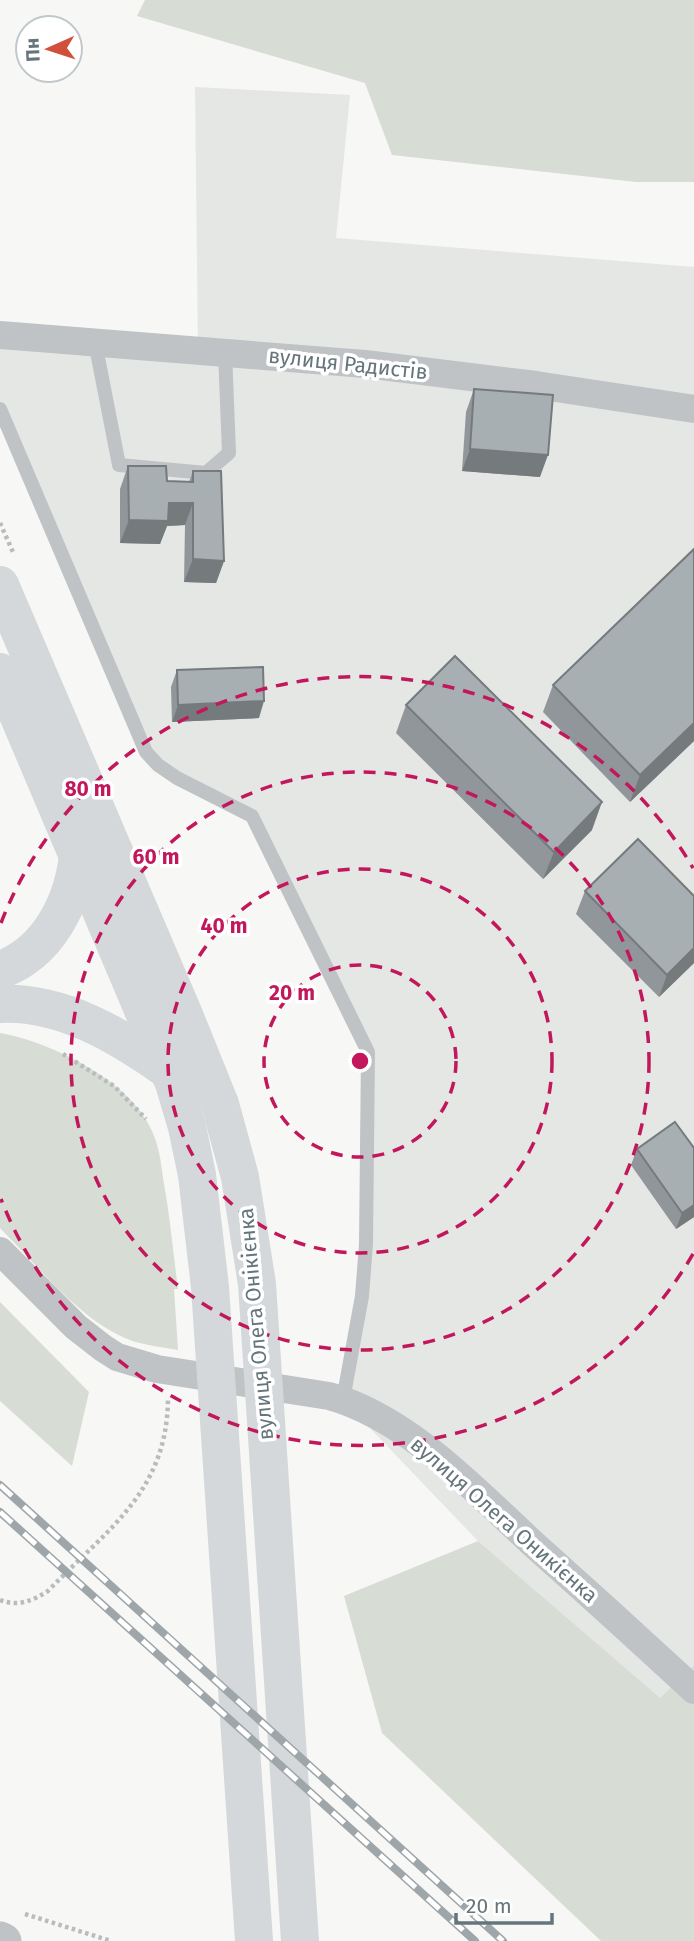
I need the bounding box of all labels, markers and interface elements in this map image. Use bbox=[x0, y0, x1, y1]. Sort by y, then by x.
north arrow bbox=[14, 14, 84, 84]
text: Пн bbox=[20, 37, 45, 62]
street label: вулиця Радистів bbox=[267, 343, 429, 385]
text: 80 m bbox=[64, 776, 112, 802]
text: 60 m bbox=[133, 844, 179, 870]
text: 40 m bbox=[201, 913, 247, 939]
text: 20 m bbox=[269, 980, 315, 1006]
centre of rings bbox=[348, 1049, 372, 1073]
street label: вулиця Олега Онікієнка bbox=[233, 1207, 279, 1441]
street label: вулиця Олега Оникієнка bbox=[405, 1432, 603, 1608]
scale bar bbox=[456, 1882, 552, 1926]
text: 20 m bbox=[466, 1893, 512, 1919]

